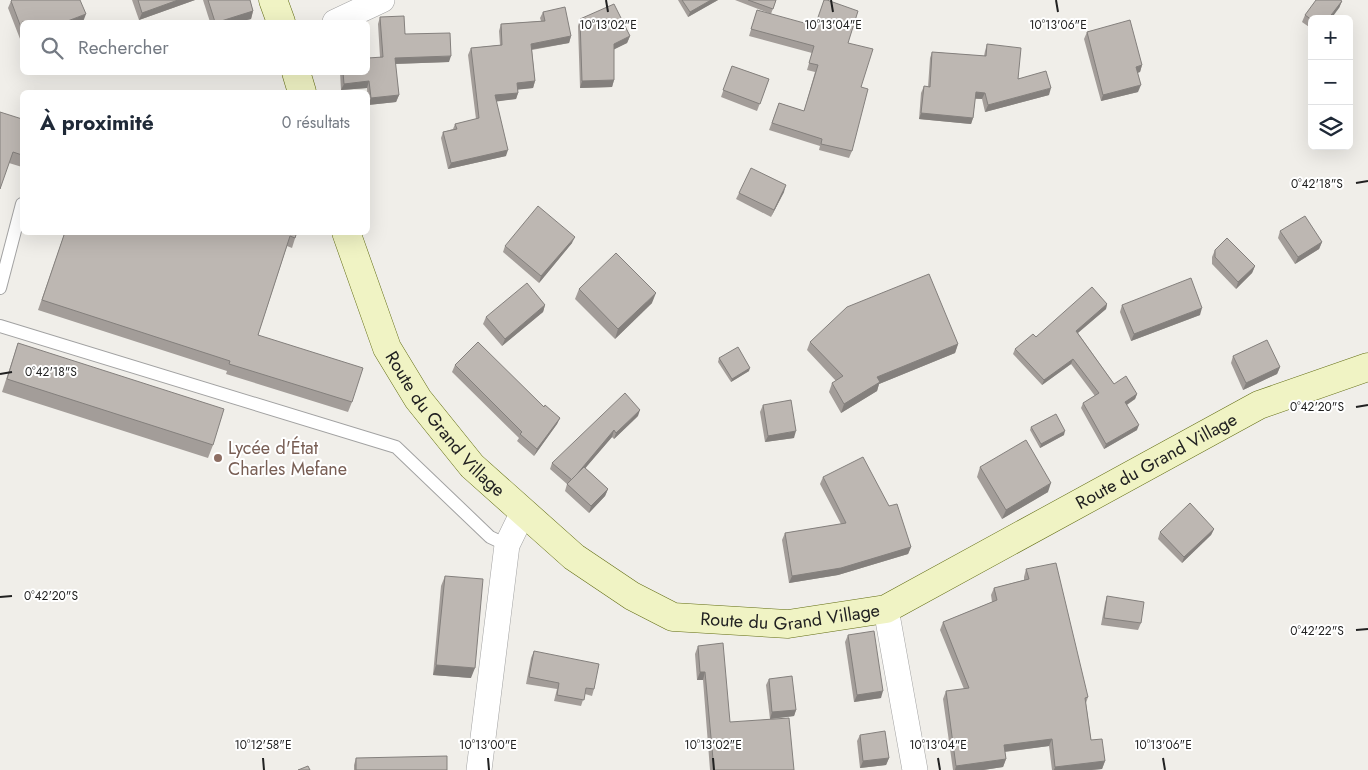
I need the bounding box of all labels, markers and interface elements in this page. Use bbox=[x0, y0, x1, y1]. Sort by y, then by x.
map controls bbox=[1308, 15, 1353, 150]
button: + bbox=[1308, 15, 1353, 60]
text: 10°13'02"E bbox=[579, 16, 637, 34]
text: 10°13'04"E bbox=[804, 16, 862, 34]
text: 10°13'06"E bbox=[1029, 16, 1087, 34]
search box bbox=[20, 20, 370, 75]
icon: search bbox=[38, 34, 66, 62]
text: Rechercher bbox=[78, 34, 169, 61]
button: − bbox=[1308, 60, 1353, 105]
button: layers bbox=[1308, 105, 1353, 150]
text: À proximité bbox=[40, 108, 154, 138]
text: 0 résultats bbox=[282, 111, 350, 134]
text: 0°42'18"S bbox=[1291, 175, 1343, 193]
street label: Route du Grand Village bbox=[379, 346, 511, 503]
text: 0°42'18"S bbox=[25, 363, 77, 381]
text: 0°42'20"S bbox=[1290, 398, 1344, 416]
street label: Route du Grand Village bbox=[1071, 406, 1242, 516]
place label: Lycée d'État Charles Mefane bbox=[228, 435, 347, 482]
marker: Lycée d'État Charles Mefane bbox=[212, 452, 224, 464]
text: 0°42'20"S bbox=[24, 587, 78, 605]
street label: Route du Grand Village bbox=[699, 597, 882, 637]
text: 0°42'22"S bbox=[1290, 622, 1344, 640]
text: 10°12'58"E bbox=[234, 736, 292, 754]
text: 10°13'00"E bbox=[459, 736, 517, 754]
text: 10°13'02"E bbox=[684, 736, 742, 754]
text: 10°13'04"E bbox=[909, 736, 967, 754]
text: 10°13'06"E bbox=[1134, 736, 1192, 754]

